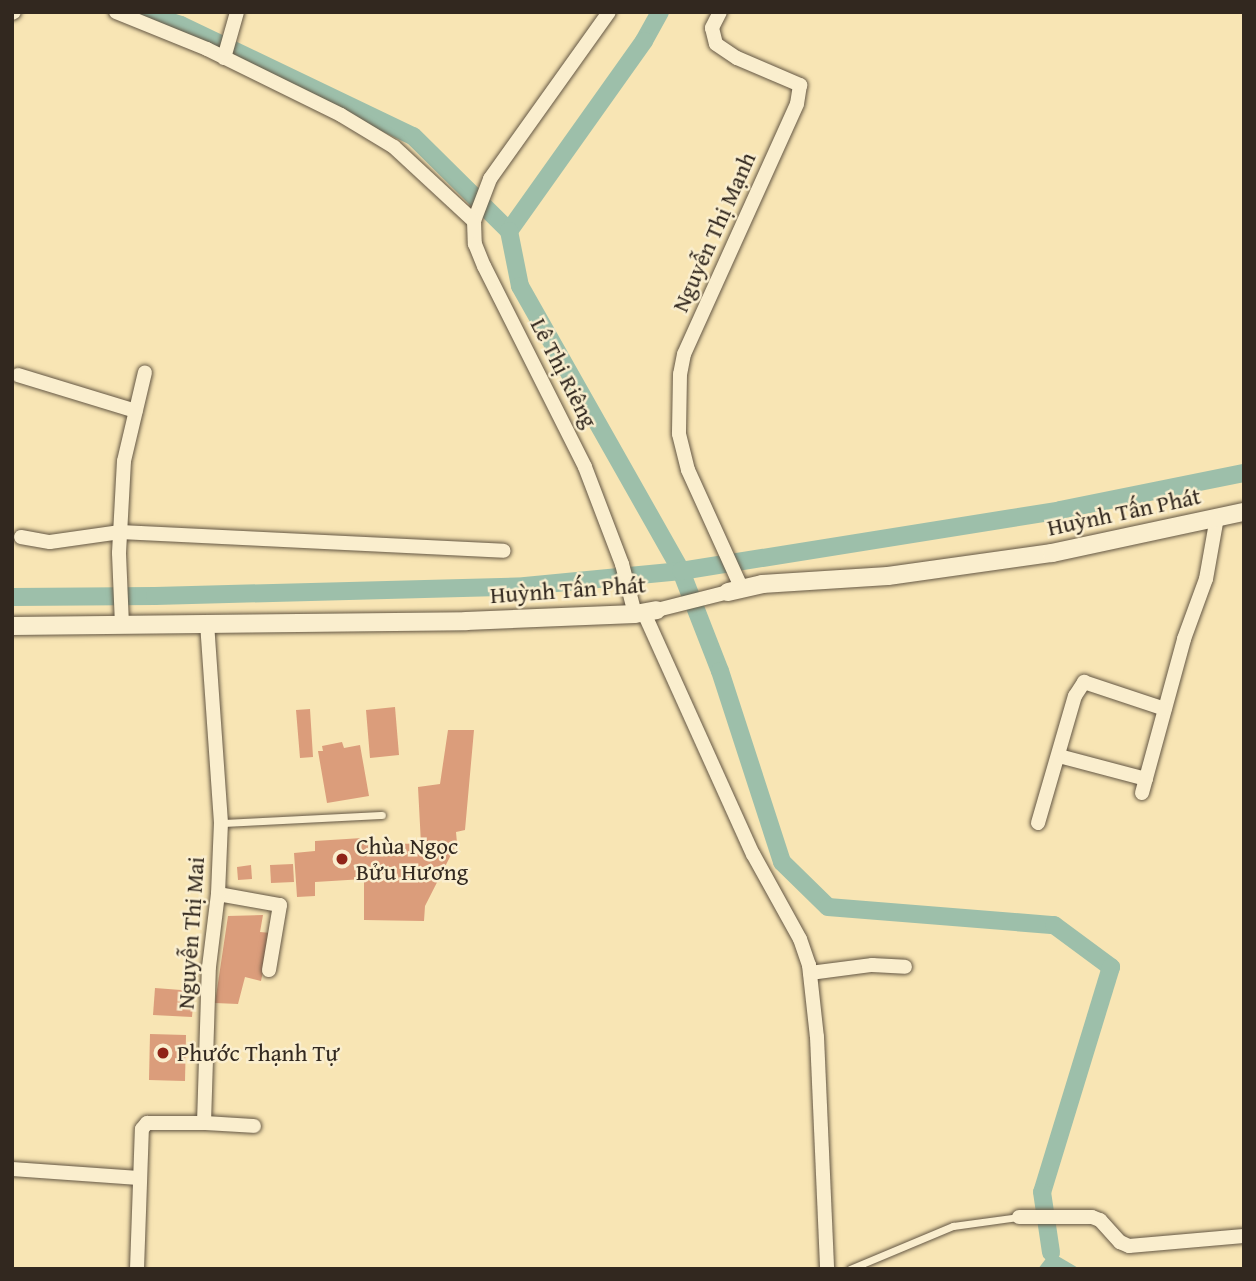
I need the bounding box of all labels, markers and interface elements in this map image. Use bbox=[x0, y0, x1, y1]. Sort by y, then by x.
street label: Nguyễn Thị Mạnh bbox=[666, 148, 762, 316]
street label: Lê Thị Riêng bbox=[525, 314, 603, 432]
street label: Huỳnh Tấn Phát bbox=[1045, 482, 1203, 542]
street label: Huỳnh Tấn Phát bbox=[489, 571, 647, 609]
place label: Chùa Ngọc Bửu Hương bbox=[356, 832, 468, 886]
marker: Chùa Ngọc Bửu Hương bbox=[334, 851, 350, 867]
street label: Nguyễn Thị Mai bbox=[172, 856, 210, 1010]
place label: Phước Thạnh Tự bbox=[177, 1039, 340, 1067]
marker: Phước Thạnh Tự bbox=[155, 1045, 171, 1061]

